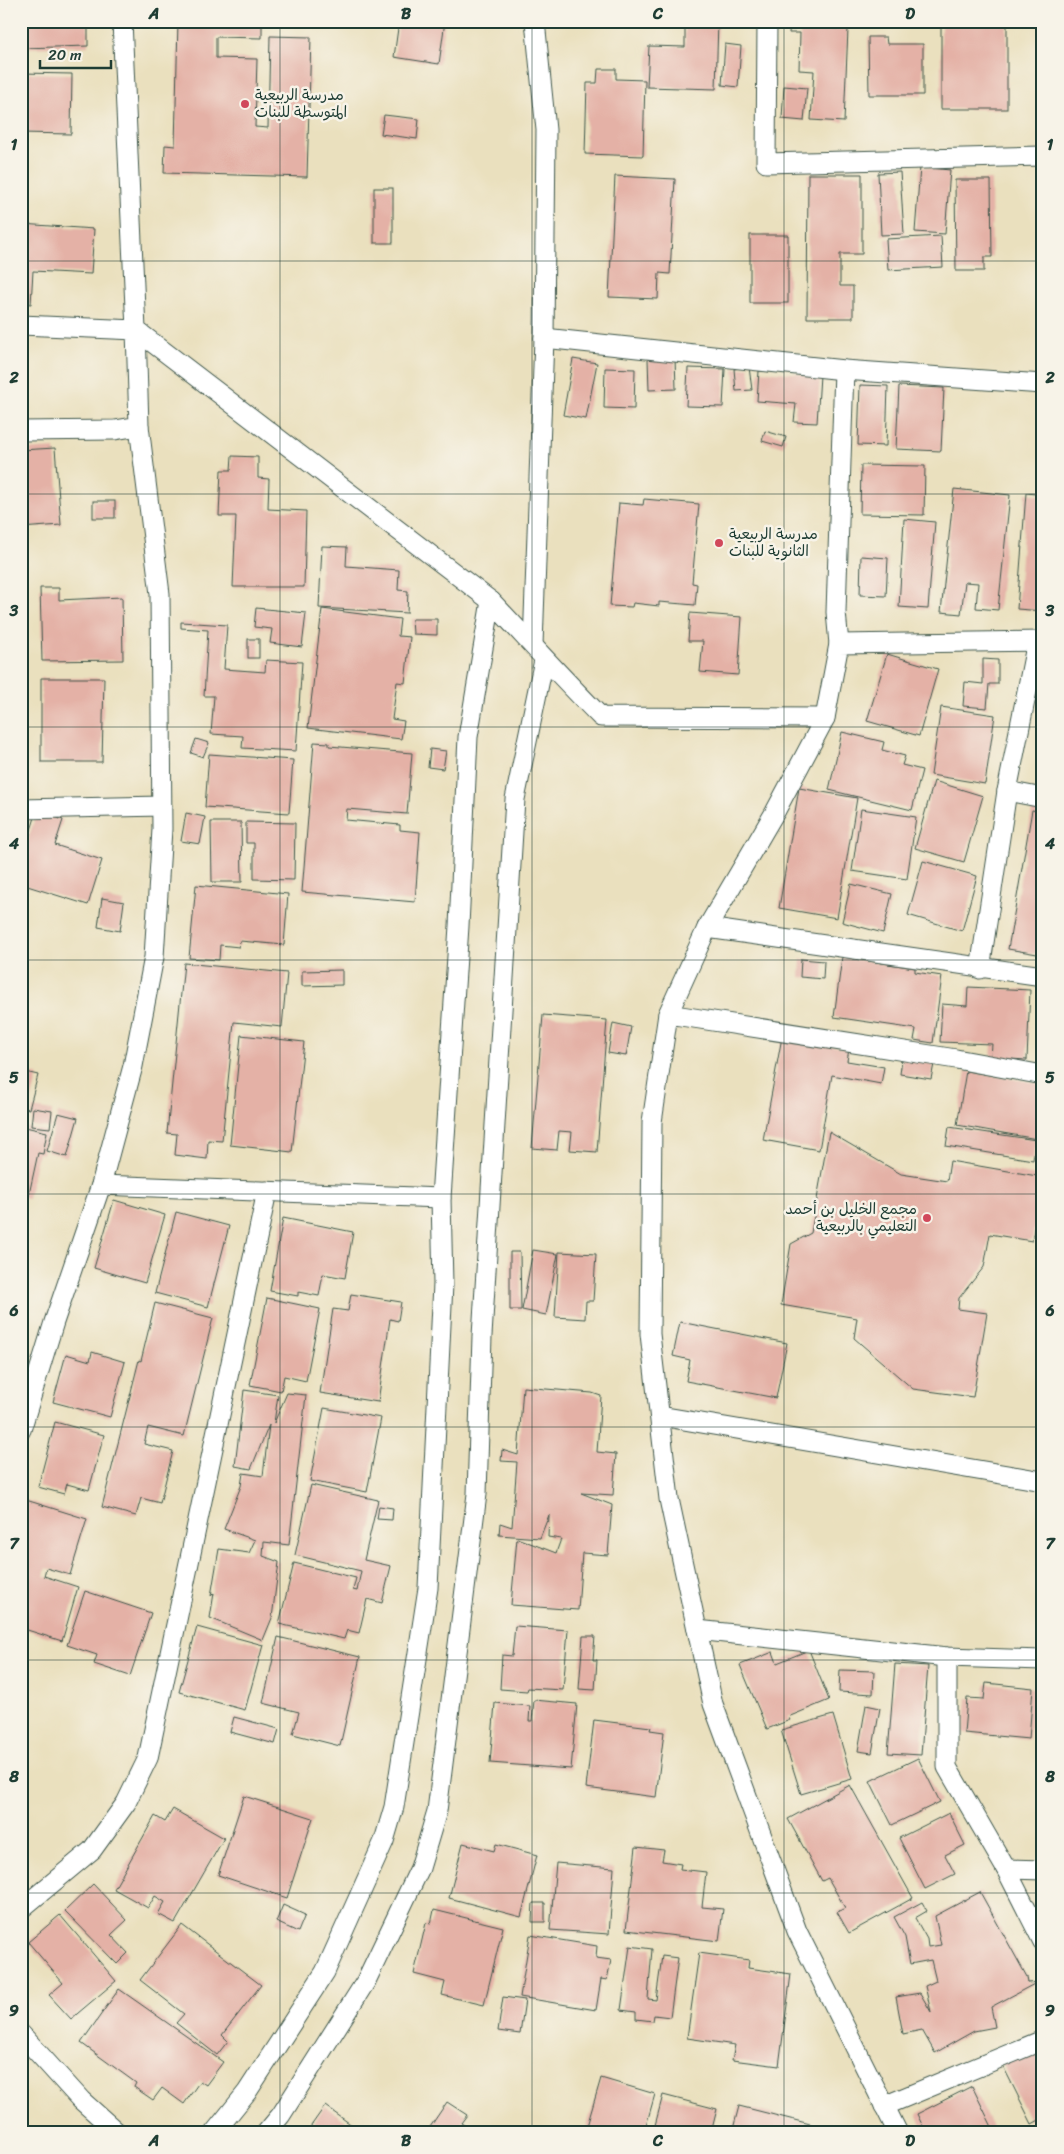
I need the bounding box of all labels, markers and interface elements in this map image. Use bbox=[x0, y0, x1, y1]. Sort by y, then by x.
text: A bbox=[148, 0, 159, 28]
text: B bbox=[401, 0, 412, 28]
text: C bbox=[652, 0, 664, 28]
text: D bbox=[905, 0, 915, 28]
scale bar bbox=[40, 38, 111, 70]
text: 20 m bbox=[48, 42, 82, 68]
place label: مدرسة الربيعية المتوسطة للبنات bbox=[255, 82, 347, 125]
marker: مدرسة الربيعية المتوسطة للبنات bbox=[239, 98, 251, 110]
text: 1 bbox=[11, 130, 18, 159]
text: 1 bbox=[1047, 130, 1054, 159]
text: 2 bbox=[8, 363, 19, 392]
text: 2 bbox=[1044, 363, 1055, 392]
place label: مدرسة الربيعية الثانوية للبنات bbox=[729, 521, 818, 564]
marker: مدرسة الربيعية الثانوية للبنات bbox=[713, 537, 725, 549]
text: 3 bbox=[9, 596, 19, 625]
text: 3 bbox=[1045, 596, 1055, 625]
text: 4 bbox=[8, 829, 19, 858]
text: 4 bbox=[1044, 829, 1055, 858]
text: 5 bbox=[9, 1063, 19, 1092]
text: 5 bbox=[1045, 1063, 1055, 1092]
place label: مجمع الخليل بن أحمد التعليمي بالربيعية bbox=[785, 1196, 917, 1239]
marker: مجمع الخليل بن أحمد التعليمي بالربيعية bbox=[921, 1212, 933, 1224]
text: 6 bbox=[8, 1296, 19, 1325]
text: 6 bbox=[1044, 1296, 1055, 1325]
text: 7 bbox=[9, 1529, 20, 1558]
text: 7 bbox=[1045, 1529, 1056, 1558]
text: 8 bbox=[8, 1762, 19, 1791]
text: 8 bbox=[1044, 1762, 1055, 1791]
text: 9 bbox=[9, 1996, 19, 2025]
text: 9 bbox=[1045, 1996, 1055, 2025]
text: A bbox=[148, 2126, 159, 2154]
text: B bbox=[401, 2126, 412, 2154]
text: C bbox=[652, 2126, 664, 2154]
text: D bbox=[905, 2126, 915, 2154]

